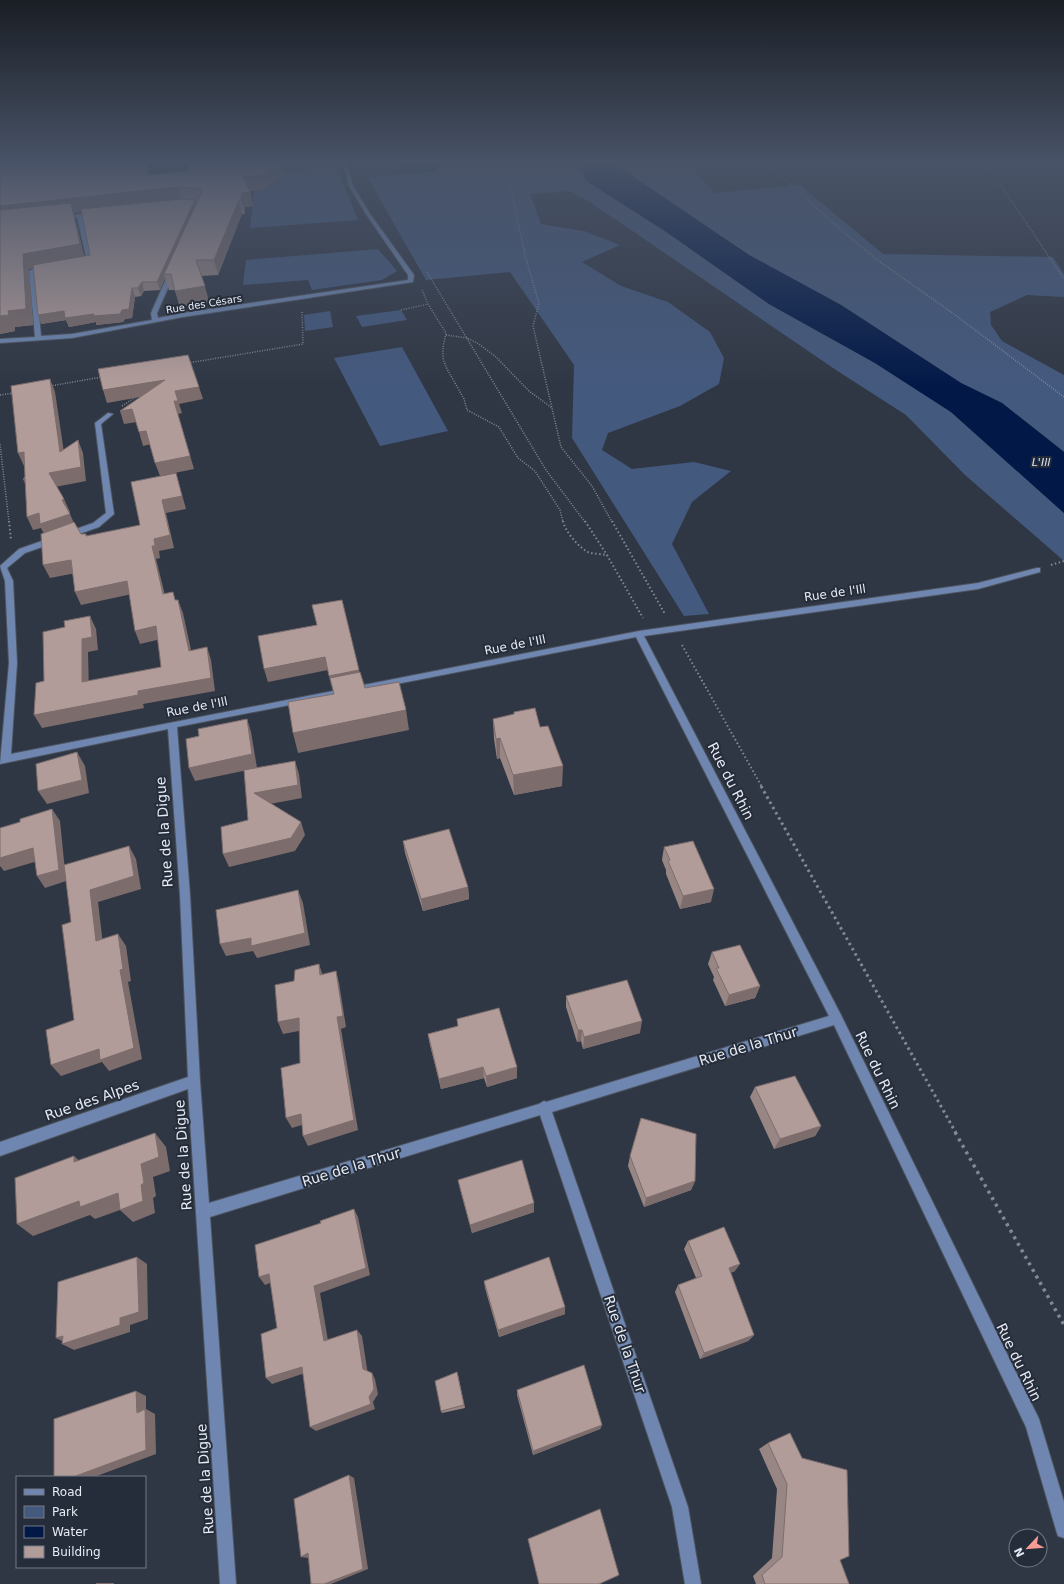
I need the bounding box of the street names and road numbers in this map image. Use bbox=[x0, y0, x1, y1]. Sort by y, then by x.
street label: Rue des Césars bbox=[165, 293, 243, 315]
street label: Rue de l'Ill bbox=[803, 582, 867, 604]
street label: Rue de l'Ill bbox=[483, 632, 547, 658]
street label: Rue de l'Ill bbox=[165, 694, 229, 720]
street label: Rue du Rhin bbox=[705, 740, 757, 822]
street label: Rue de la Digue bbox=[152, 776, 176, 888]
street label: Rue de la Thur bbox=[697, 1023, 799, 1069]
street label: Rue du Rhin bbox=[852, 1028, 904, 1112]
street label: Rue des Alpes bbox=[43, 1076, 141, 1124]
street label: Rue de la Digue bbox=[171, 1099, 195, 1211]
street label: Rue de la Thur bbox=[300, 1144, 402, 1190]
street label: Rue de la Thur bbox=[601, 1293, 649, 1395]
street label: Rue du Rhin bbox=[993, 1320, 1045, 1404]
street label: Rue de la Digue bbox=[193, 1423, 217, 1535]

